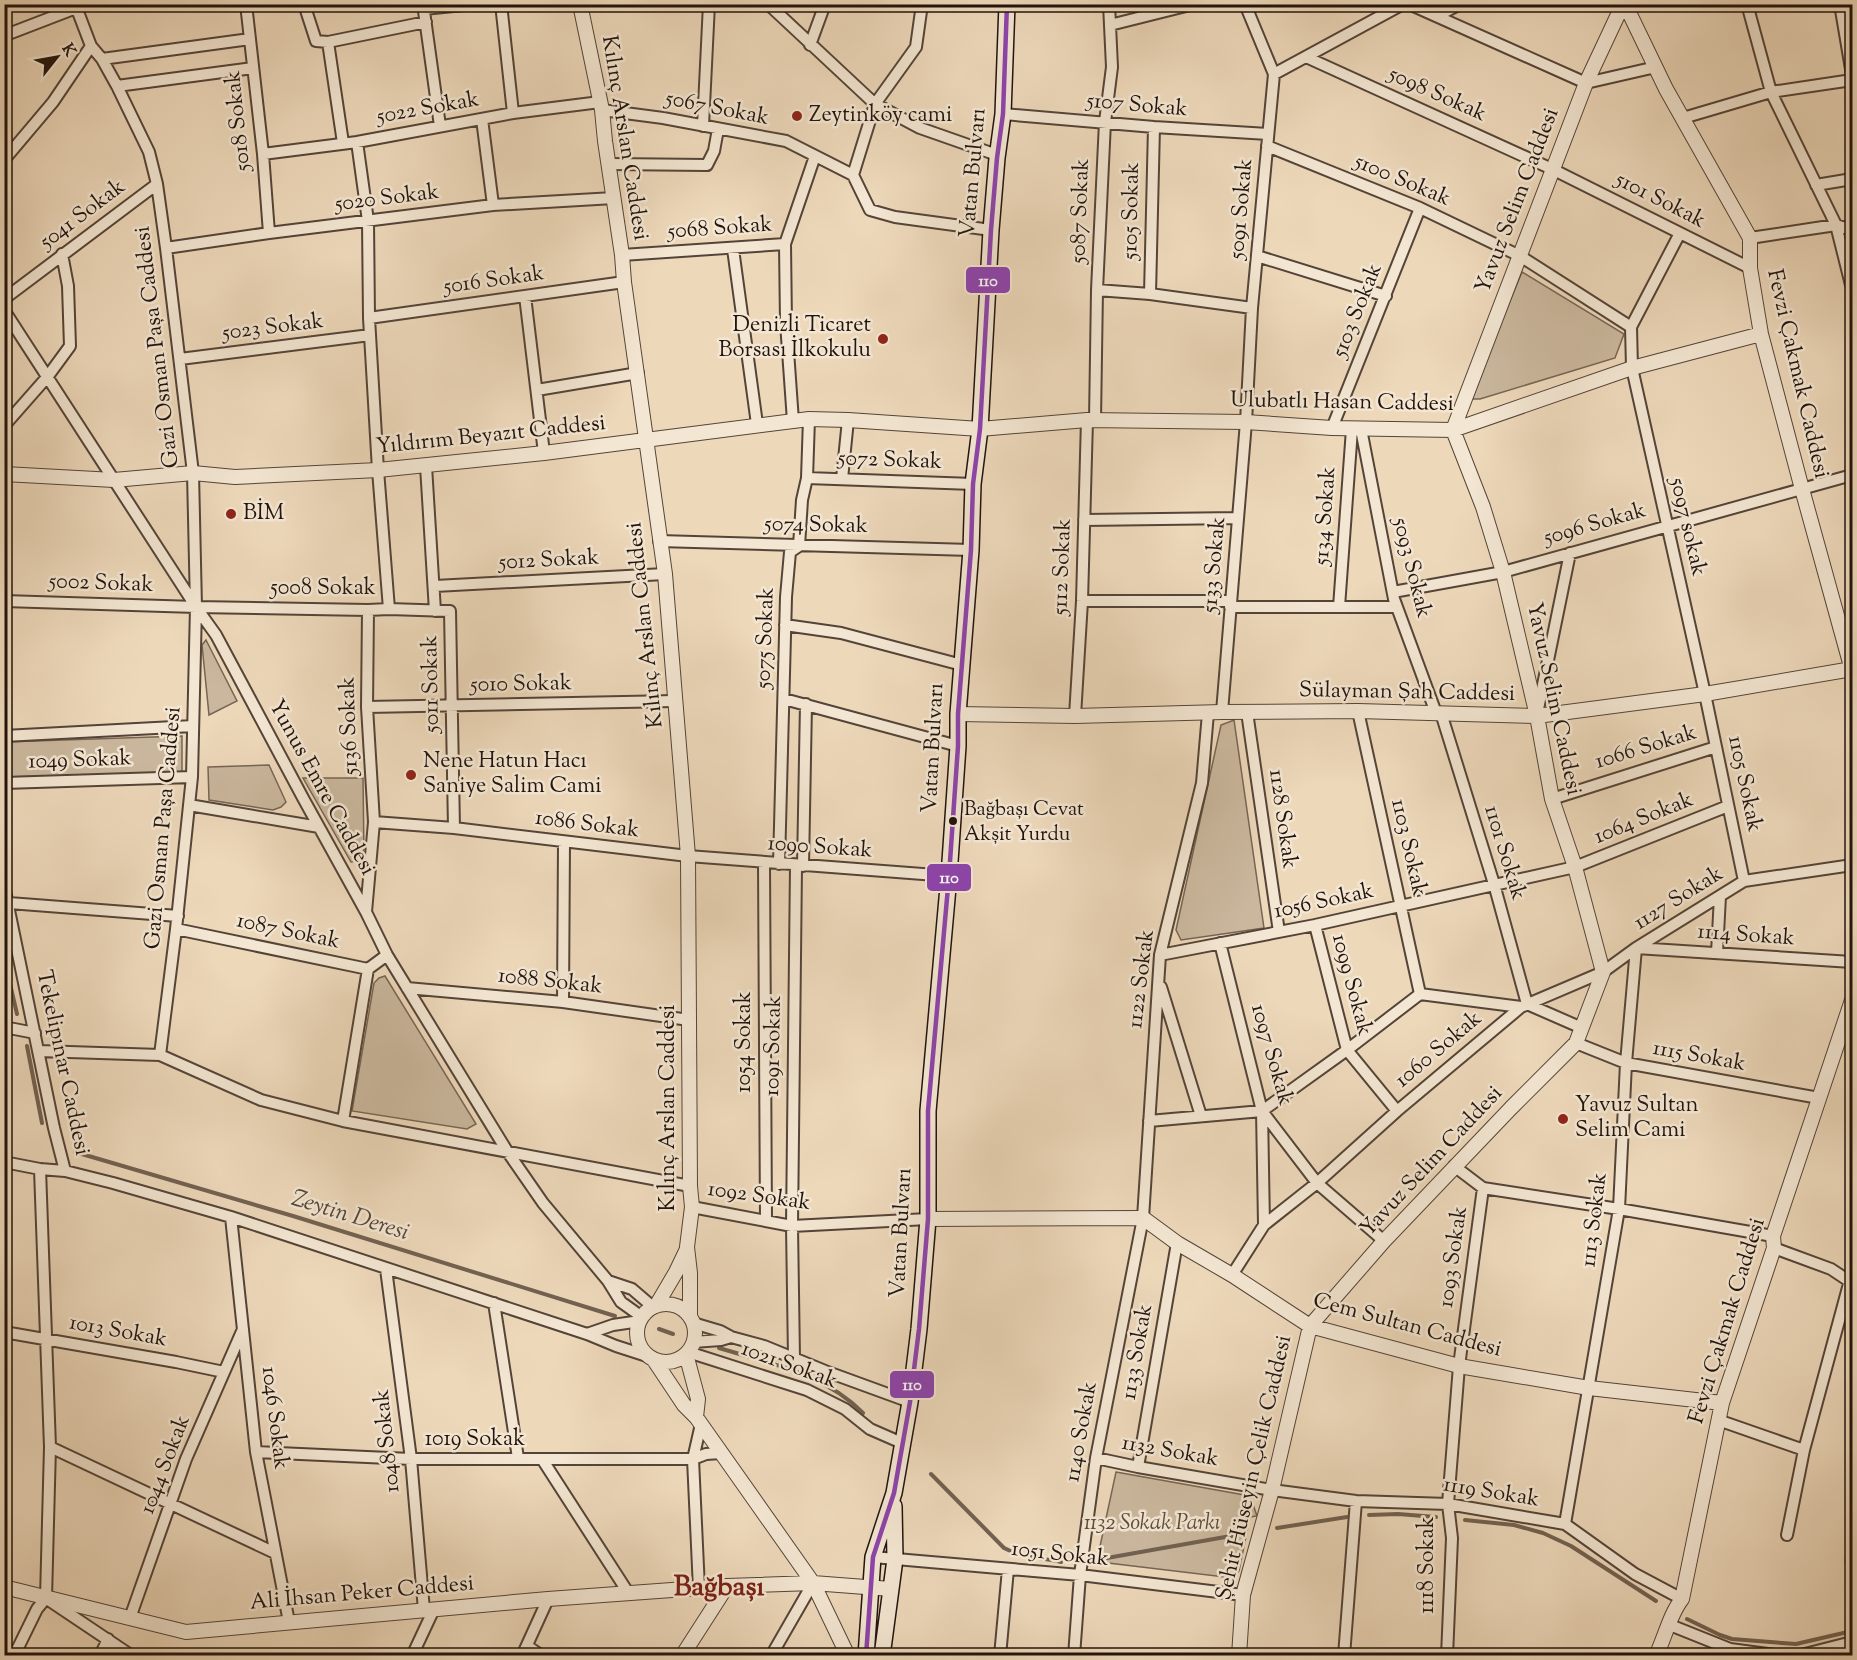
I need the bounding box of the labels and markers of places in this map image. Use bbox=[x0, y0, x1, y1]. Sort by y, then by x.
place label: Zeytinköy cami bbox=[809, 100, 952, 132]
marker: Zeytinköy cami bbox=[790, 109, 804, 123]
place label: Denizli Ticaret Borsası İlkokulu bbox=[719, 310, 871, 367]
marker: Denizli Ticaret Borsası İlkokulu bbox=[876, 332, 890, 346]
place label: BİM bbox=[243, 498, 284, 530]
marker: BİM bbox=[224, 507, 238, 521]
place label: Nene Hatun Hacı Saniye Salim Cami bbox=[423, 746, 601, 803]
marker: Nene Hatun Hacı Saniye Salim Cami bbox=[404, 768, 418, 782]
place label: Bağbaşı Cevat Akşit Yurdu bbox=[964, 796, 1084, 850]
marker: Bağbaşı Cevat Akşit Yurdu bbox=[947, 815, 959, 827]
place label: Yavuz Sultan Selim Cami bbox=[1575, 1090, 1699, 1147]
marker: Yavuz Sultan Selim Cami bbox=[1556, 1112, 1570, 1126]

